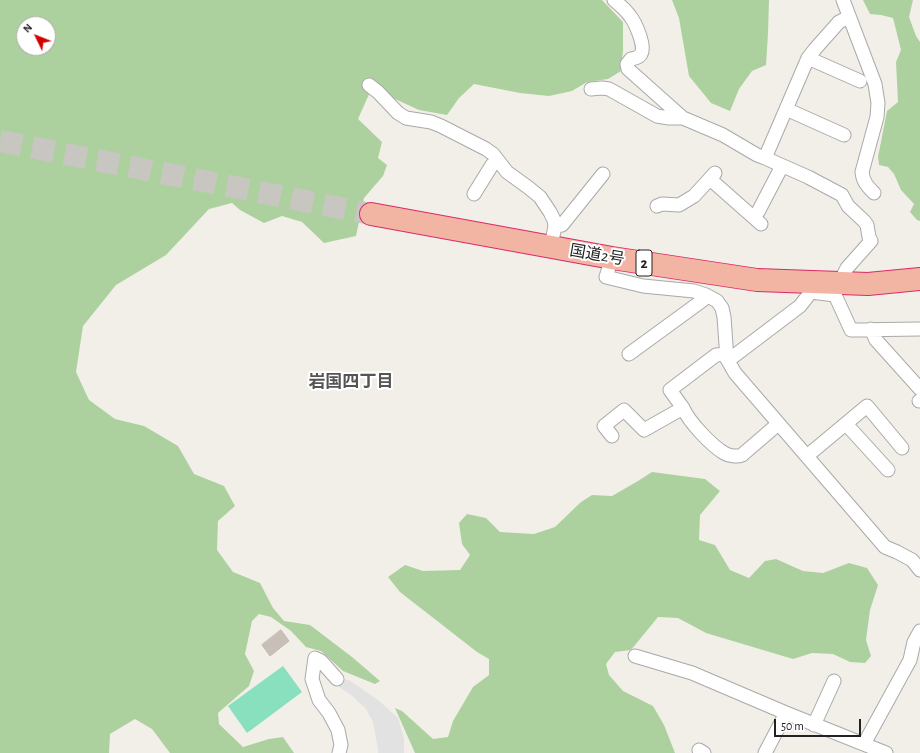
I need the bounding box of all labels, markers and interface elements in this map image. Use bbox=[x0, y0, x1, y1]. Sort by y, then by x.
north arrow bbox=[16, 16, 56, 56]
text: N bbox=[21, 22, 34, 35]
street label: 国道2号 bbox=[568, 241, 626, 269]
road number: 2 bbox=[636, 250, 652, 276]
district label: 岩国四丁目 bbox=[309, 372, 393, 392]
scale bar bbox=[776, 711, 863, 737]
text: 50 m bbox=[781, 720, 804, 732]

